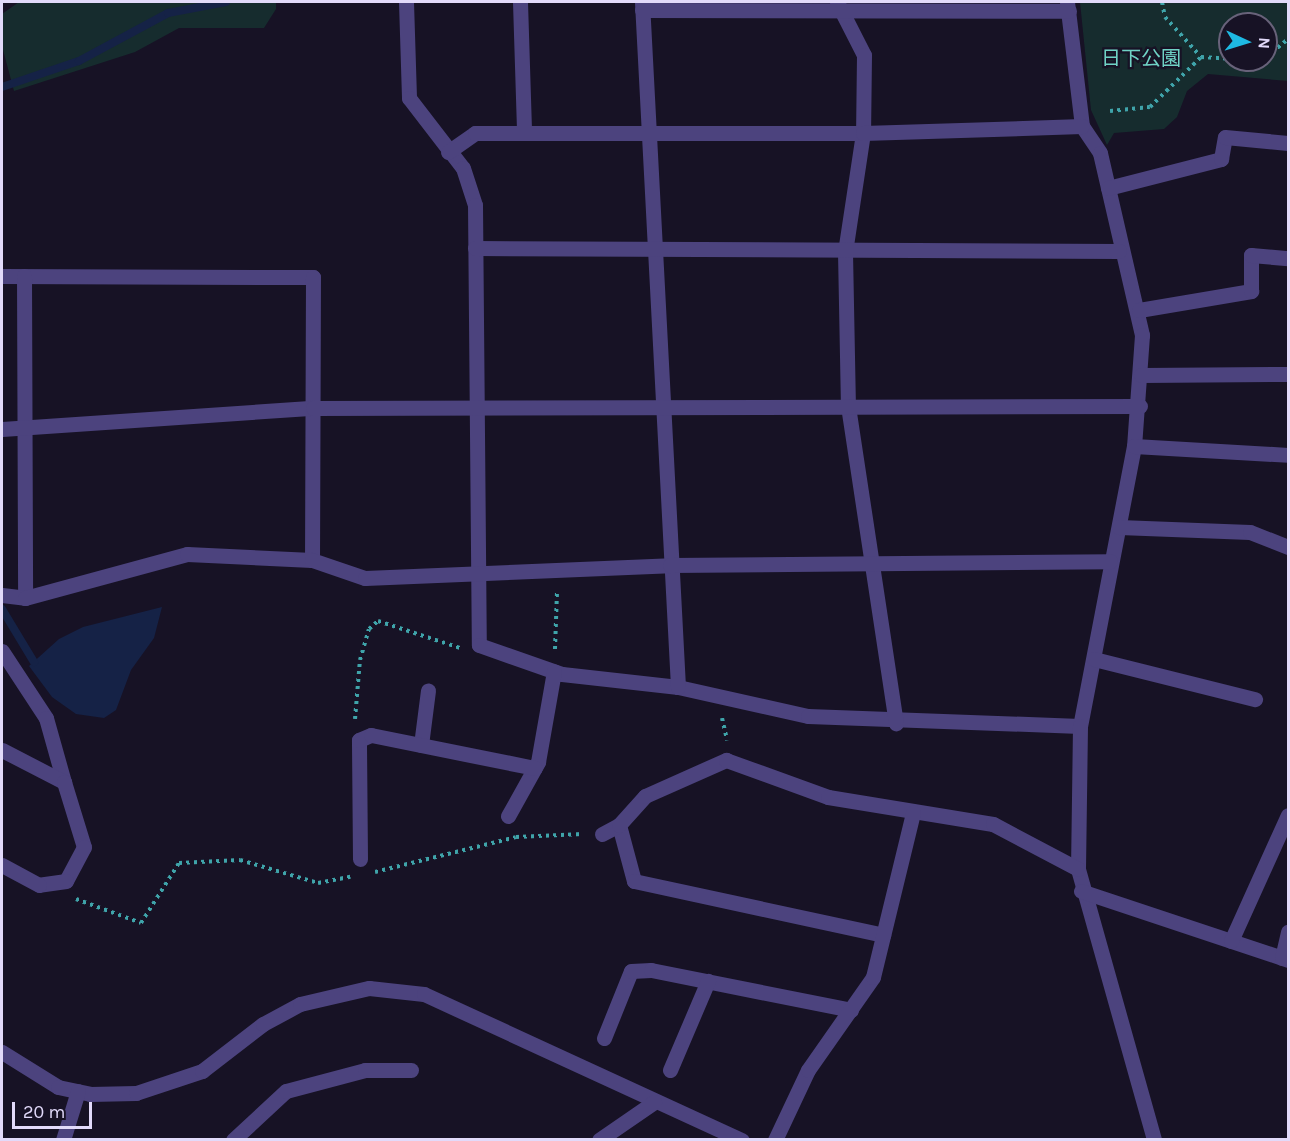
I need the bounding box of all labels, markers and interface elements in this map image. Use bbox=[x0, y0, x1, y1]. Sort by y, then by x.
north arrow bbox=[1218, 12, 1278, 72]
text: N bbox=[1255, 37, 1274, 50]
park label: 日下公園 bbox=[1101, 46, 1181, 70]
scale bar bbox=[15, 1090, 94, 1128]
text: 20 m bbox=[23, 1101, 65, 1123]

